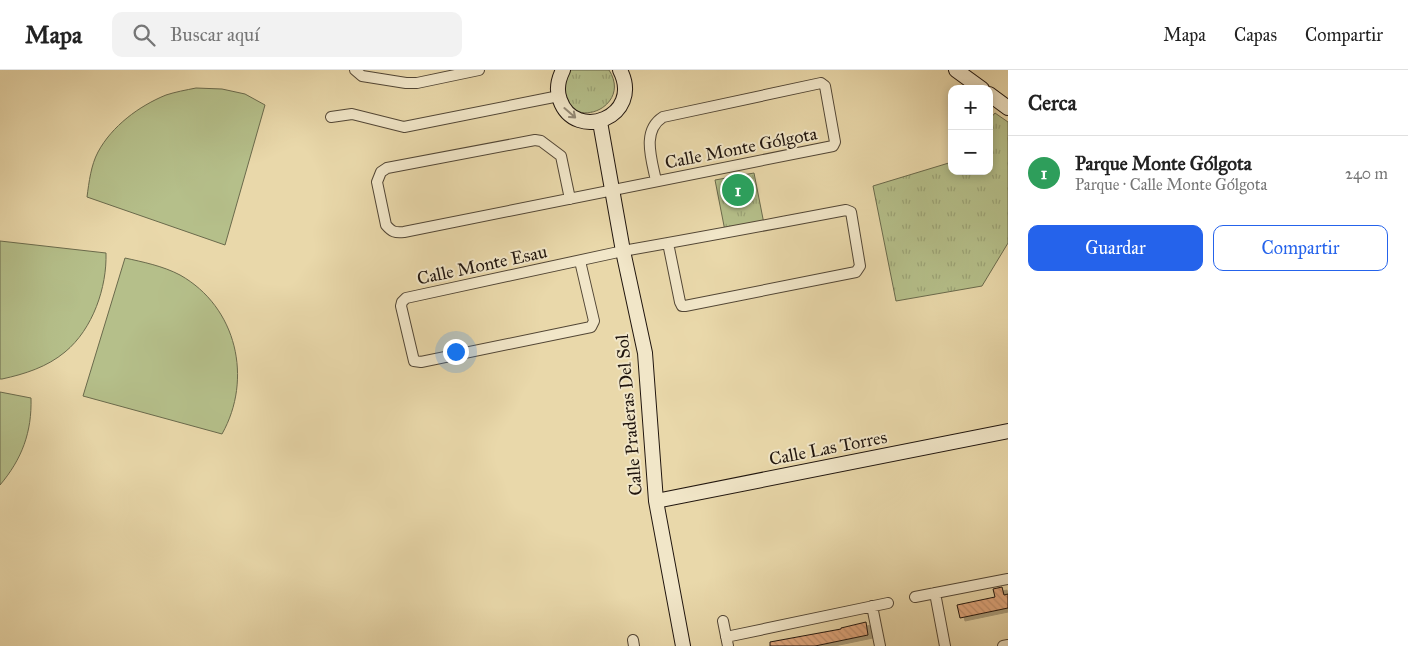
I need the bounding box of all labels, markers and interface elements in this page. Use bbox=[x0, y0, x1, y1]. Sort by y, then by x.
search box bbox=[112, 12, 462, 57]
text: Mapa bbox=[25, 20, 82, 50]
icon: search bbox=[130, 21, 158, 49]
text: Buscar aquí bbox=[170, 23, 259, 46]
text: Mapa bbox=[1163, 24, 1206, 46]
text: Capas bbox=[1234, 24, 1277, 46]
text: Compartir bbox=[1305, 24, 1383, 46]
map controls bbox=[948, 85, 993, 175]
button: + bbox=[948, 85, 993, 130]
text: Cerca bbox=[1028, 90, 1077, 116]
one-way arrow bbox=[564, 107, 577, 119]
street label: Calle Monte Gólgota bbox=[663, 122, 820, 175]
button: − bbox=[948, 130, 993, 175]
text: Parque Monte Gólgota bbox=[1075, 152, 1252, 175]
text: 1 bbox=[1041, 164, 1047, 183]
text: 240 m bbox=[1345, 164, 1388, 183]
pin: 1 bbox=[722, 171, 754, 209]
text: Parque · Calle Monte Gólgota bbox=[1075, 175, 1267, 194]
button: Guardar bbox=[1028, 225, 1203, 271]
button: Compartir bbox=[1213, 225, 1388, 271]
street label: Calle Monte Esau bbox=[415, 240, 549, 290]
street label: Calle Praderas Del Sol bbox=[611, 333, 647, 496]
your location bbox=[443, 339, 469, 365]
street label: Calle Las Torres bbox=[767, 426, 889, 470]

